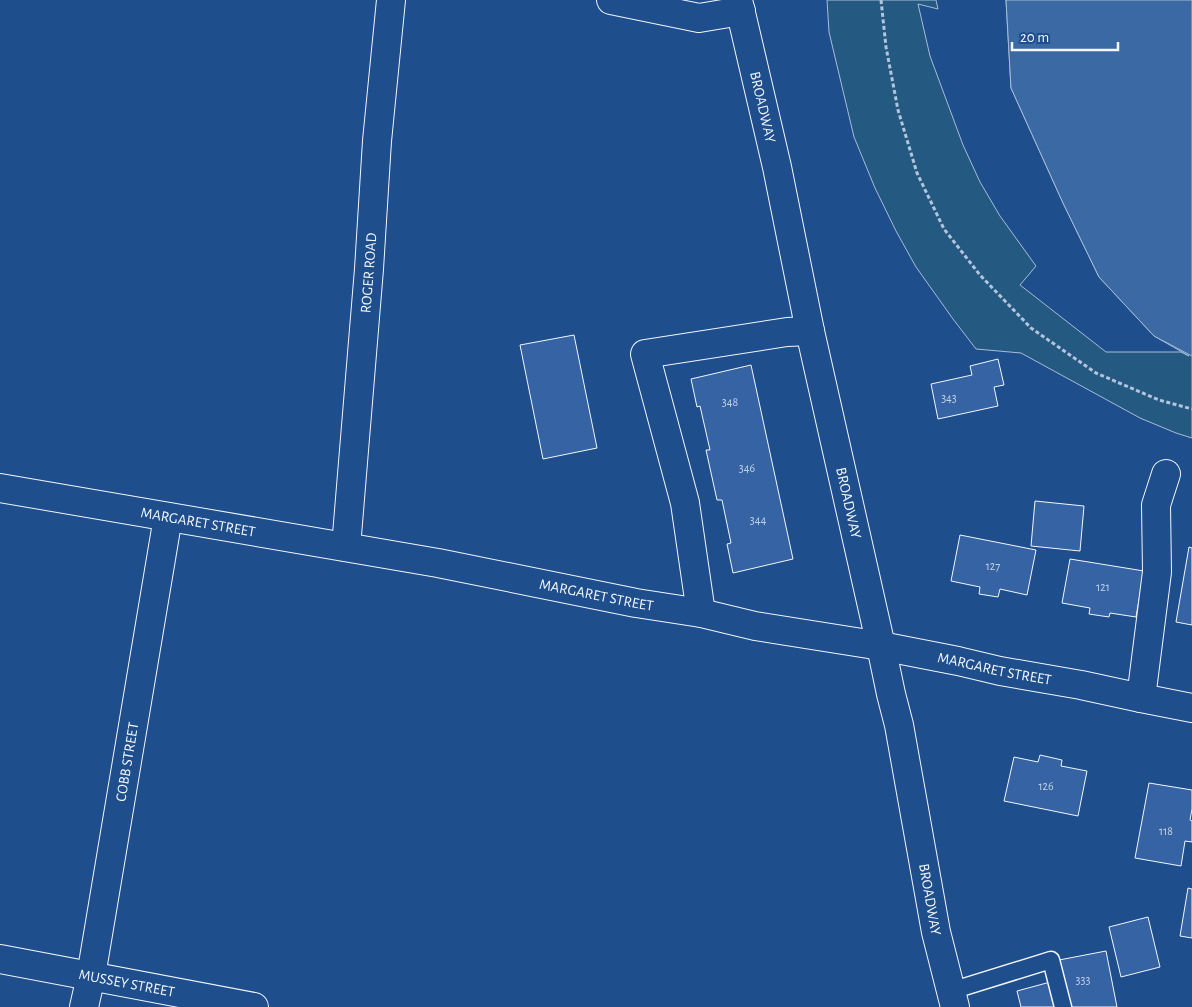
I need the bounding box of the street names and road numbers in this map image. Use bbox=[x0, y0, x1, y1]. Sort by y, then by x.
street label: BROADWAY bbox=[747, 70, 778, 144]
street label: ROGER ROAD bbox=[358, 232, 379, 314]
street label: BROADWAY bbox=[833, 466, 864, 540]
street label: MARGARET STREET bbox=[140, 505, 257, 540]
street label: MARGARET STREET bbox=[538, 577, 655, 614]
street label: MARGARET STREET bbox=[936, 650, 1053, 688]
street label: COBB STREET bbox=[113, 720, 142, 803]
street label: BROADWAY bbox=[916, 863, 943, 937]
street label: MUSSEY STREET bbox=[77, 967, 177, 1000]

